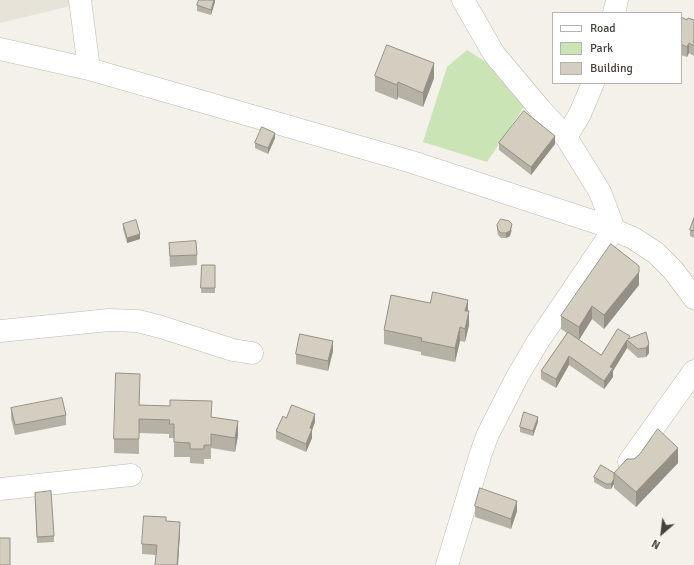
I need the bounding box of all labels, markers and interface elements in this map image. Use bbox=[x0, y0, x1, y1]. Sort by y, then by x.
legend bbox=[552, 12, 682, 84]
text: Road bbox=[590, 21, 616, 36]
text: Park bbox=[590, 41, 613, 56]
text: Building bbox=[590, 61, 633, 76]
north arrow bbox=[642, 513, 682, 553]
text: N bbox=[650, 537, 663, 552]

